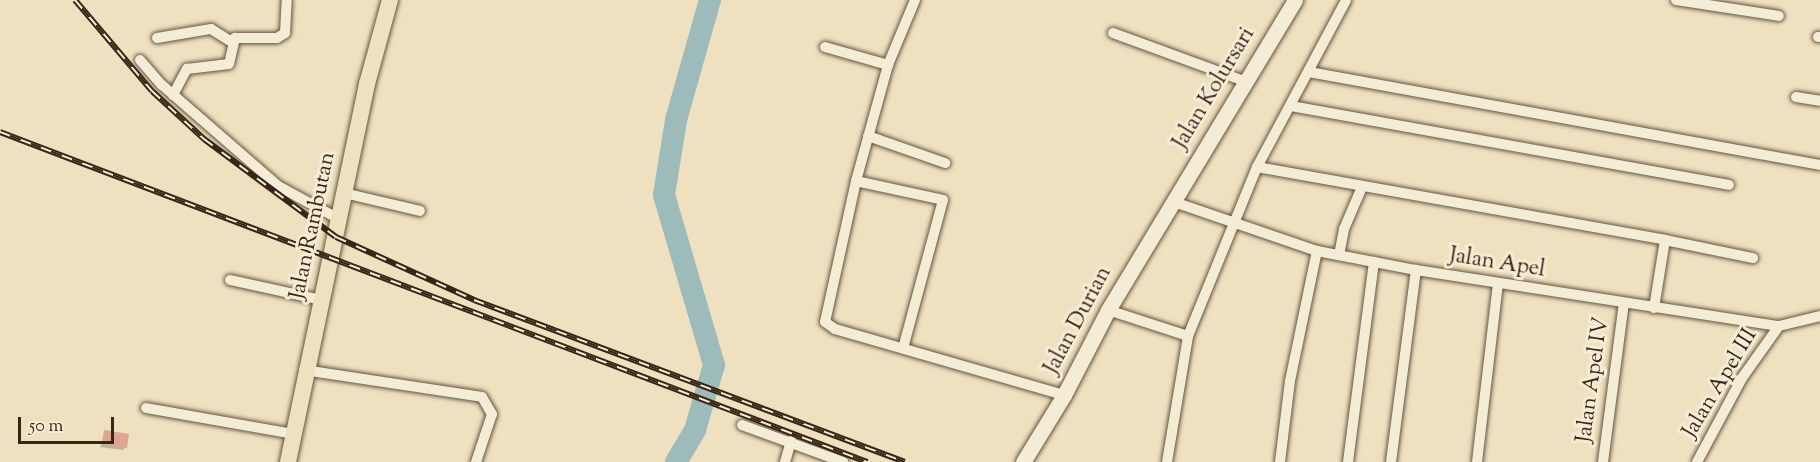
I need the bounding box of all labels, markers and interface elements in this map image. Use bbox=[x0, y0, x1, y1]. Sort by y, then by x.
street label: Jalan Kolursari bbox=[1168, 23, 1262, 155]
street label: Jalan Rambutan bbox=[286, 150, 342, 302]
street label: Jalan Apel bbox=[1447, 243, 1547, 285]
street label: Jalan Durian bbox=[1040, 263, 1118, 379]
street label: Jalan Apel IV bbox=[1572, 316, 1616, 444]
street label: Jalan Apel III bbox=[1678, 325, 1764, 443]
scale bar bbox=[21, 405, 117, 443]
text: 50 m bbox=[29, 414, 63, 440]

